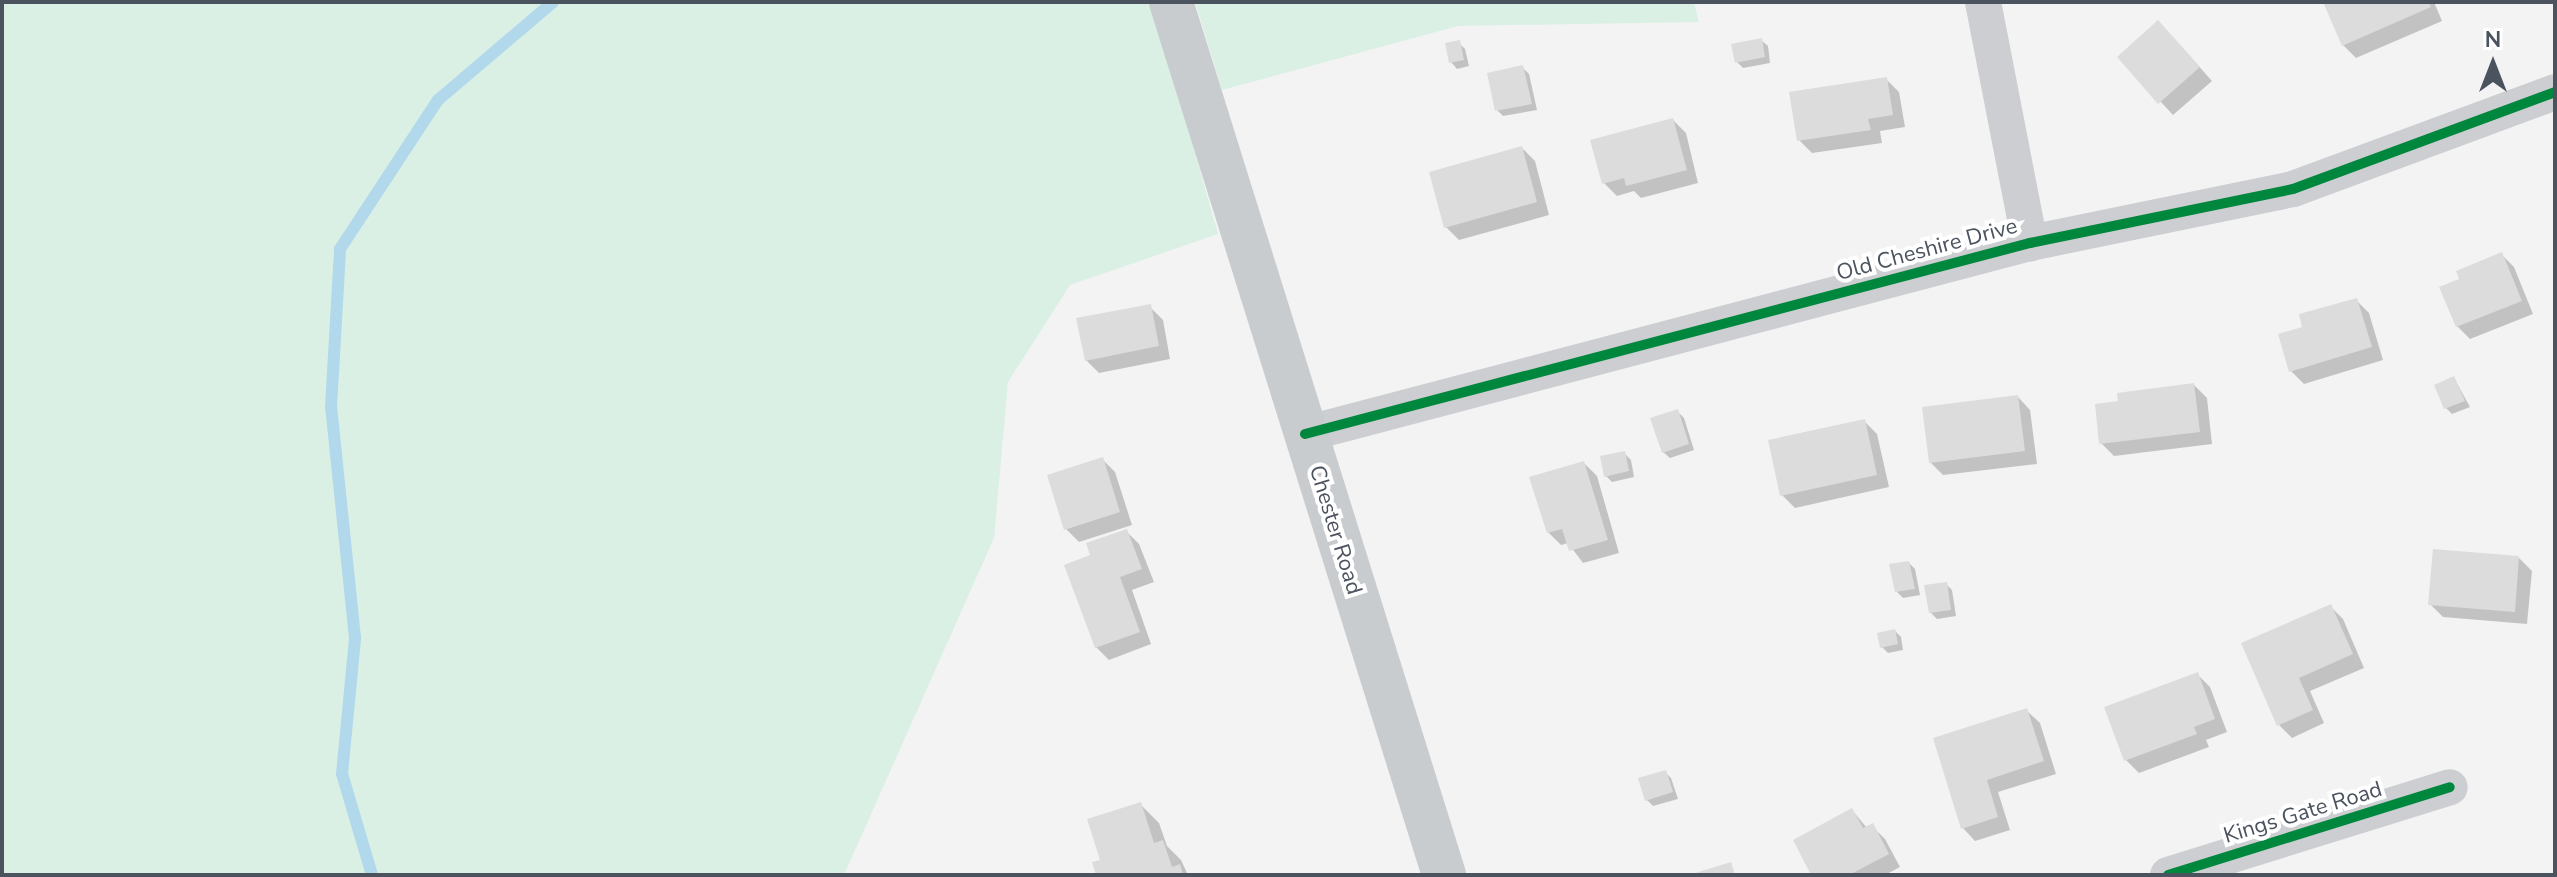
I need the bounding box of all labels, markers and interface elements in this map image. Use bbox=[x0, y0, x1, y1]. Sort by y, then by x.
north arrow bbox=[2453, 24, 2533, 104]
text: N bbox=[2485, 25, 2501, 55]
street label: Old Cheshire Drive bbox=[1834, 213, 2020, 287]
street label: Chester Road bbox=[1303, 462, 1367, 598]
street label: Kings Gate Road bbox=[2221, 776, 2385, 850]

